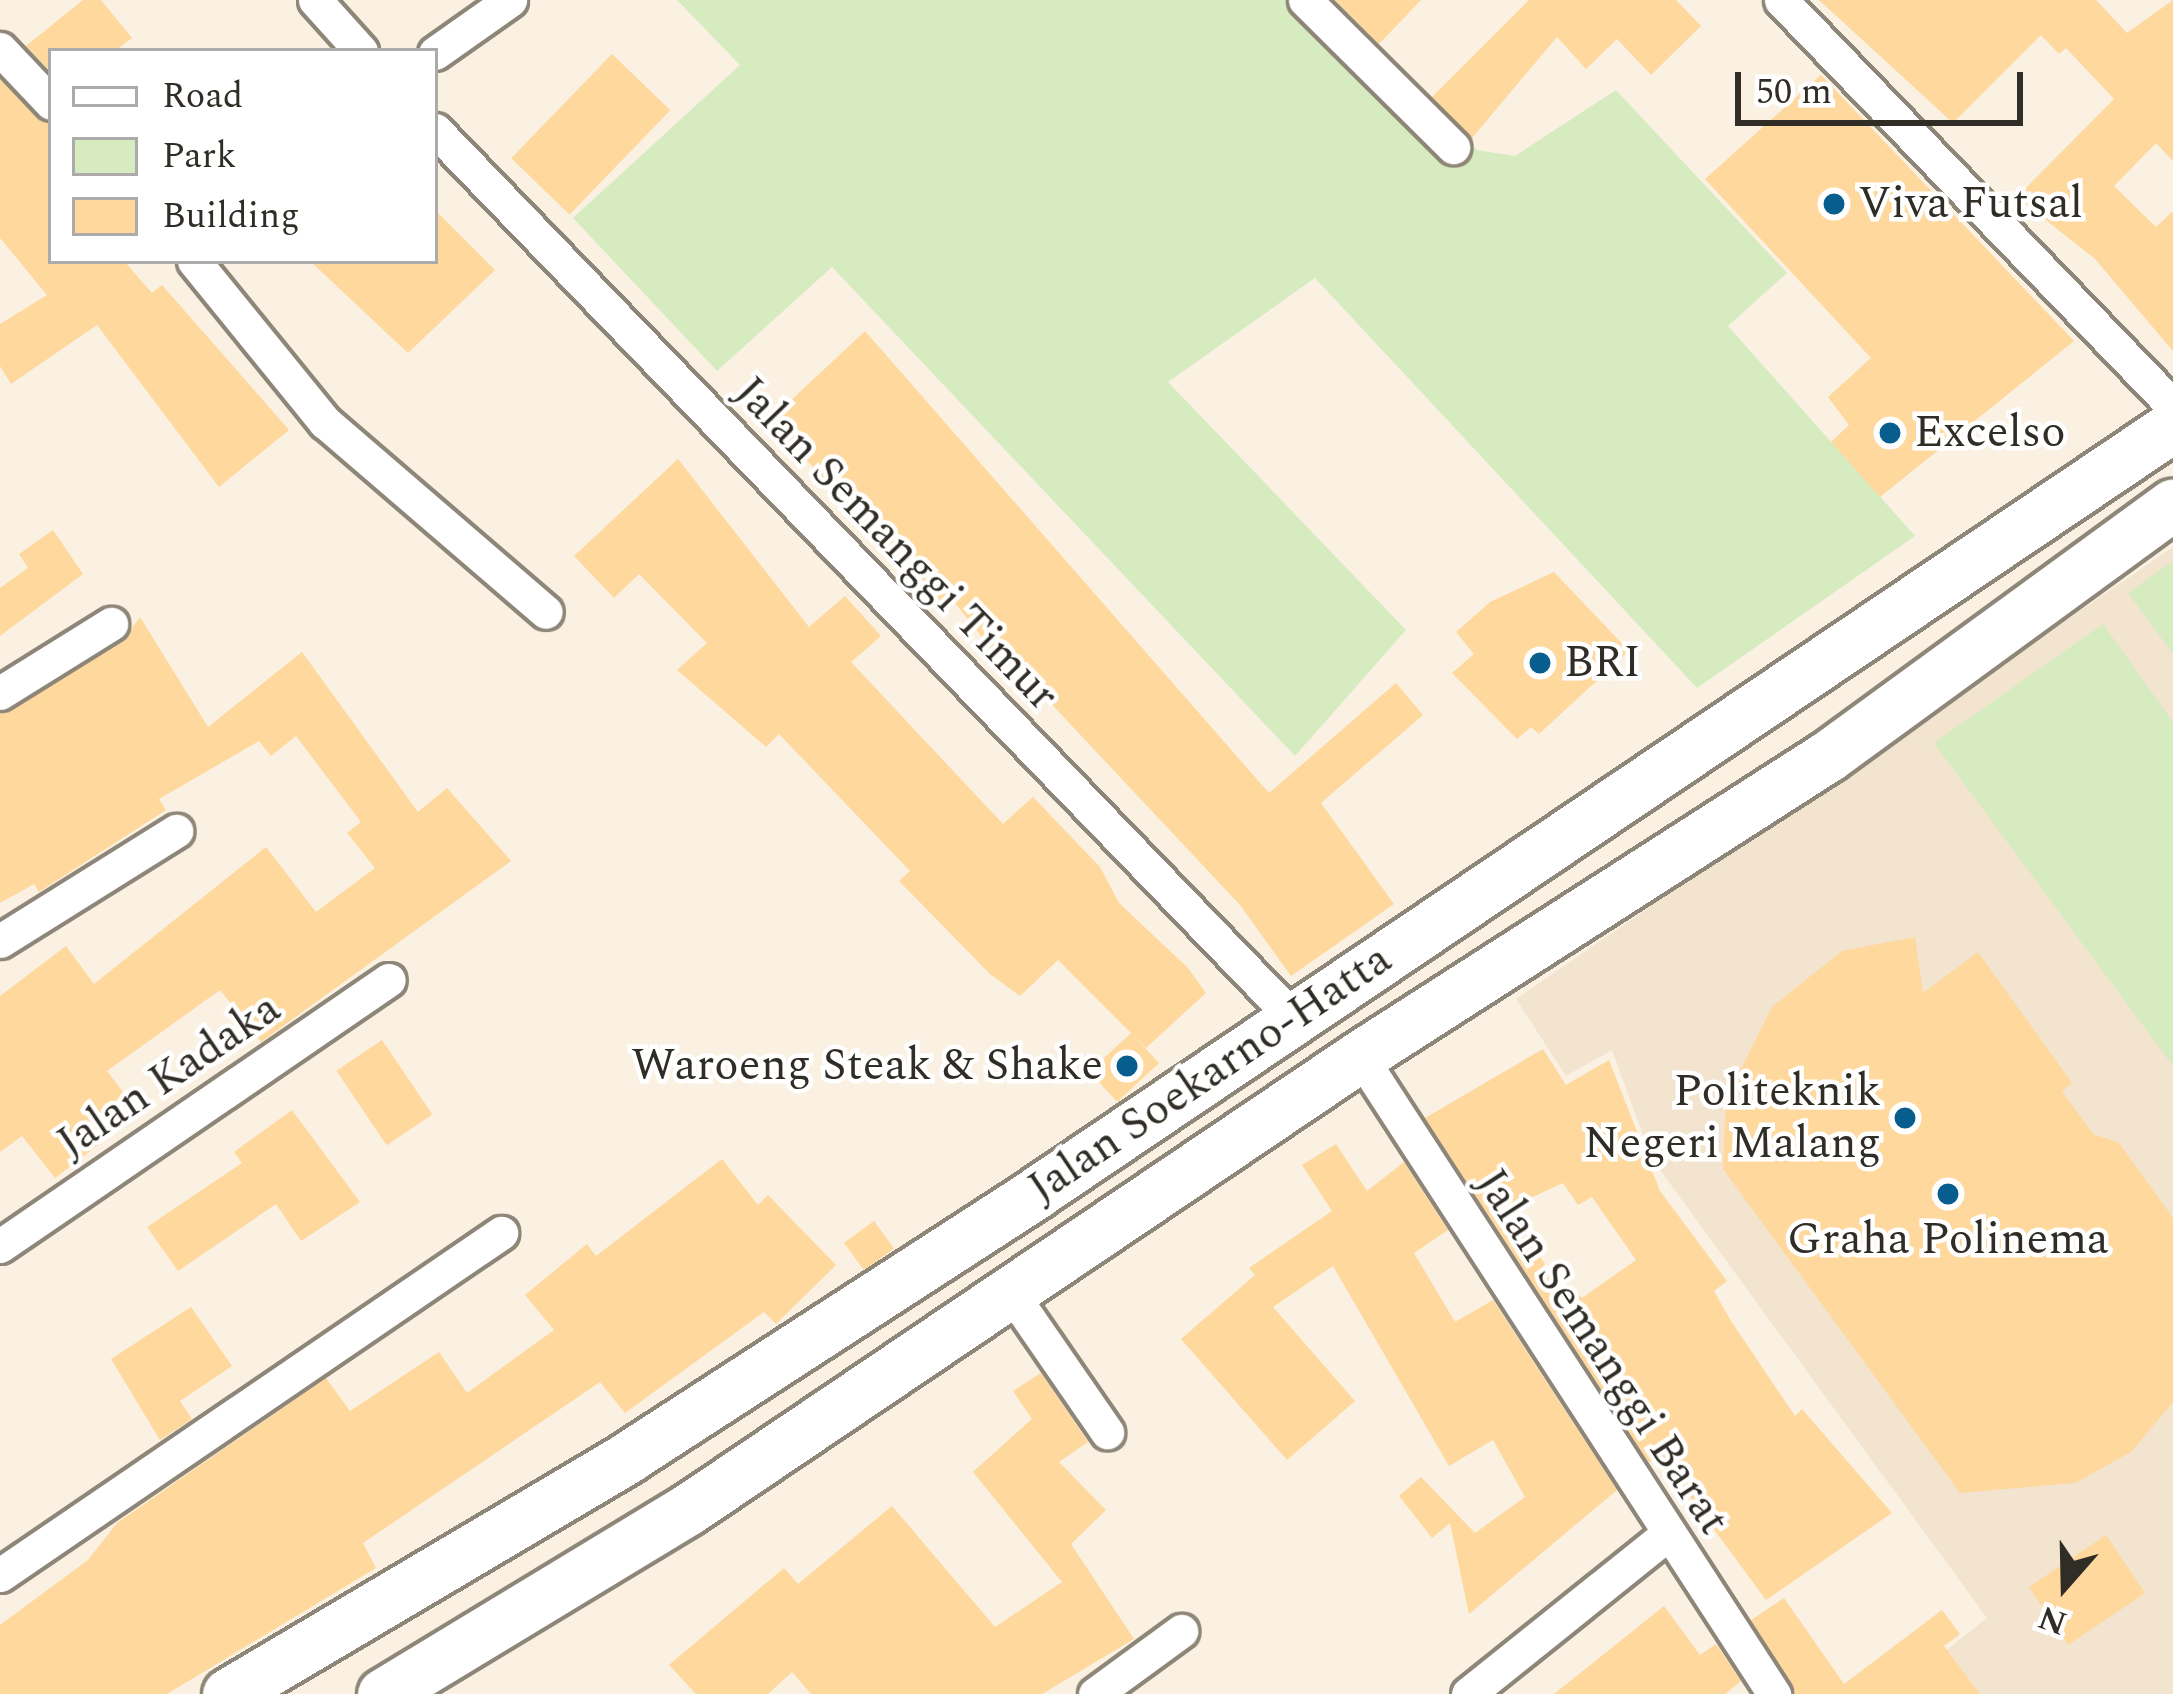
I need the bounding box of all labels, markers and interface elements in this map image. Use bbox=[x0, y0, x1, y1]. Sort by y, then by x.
legend bbox=[48, 48, 438, 264]
scale bar bbox=[1741, 48, 2029, 122]
text: 50 m bbox=[1756, 65, 1832, 120]
text: Road bbox=[162, 69, 243, 124]
text: Park bbox=[162, 129, 236, 184]
place label: Viva Futsal bbox=[1858, 177, 2083, 231]
text: Building bbox=[162, 189, 300, 244]
marker: Viva Futsal bbox=[1821, 191, 1847, 217]
street label: Jalan Semanggi Timur bbox=[723, 366, 1069, 722]
place label: Excelso bbox=[1914, 406, 2066, 460]
marker: Excelso bbox=[1877, 420, 1903, 446]
place label: BRI bbox=[1564, 636, 1641, 690]
marker: BRI bbox=[1527, 650, 1553, 676]
street label: Jalan Soekarno-Hatta bbox=[1018, 932, 1402, 1216]
street label: Jalan Kadaka bbox=[47, 982, 291, 1170]
place label: Waroeng Steak & Shake bbox=[631, 1039, 1103, 1093]
marker: Waroeng Steak & Shake bbox=[1114, 1053, 1140, 1079]
place label: Politeknik Negeri Malang bbox=[1583, 1065, 1881, 1171]
marker: Politeknik Negeri Malang bbox=[1892, 1105, 1918, 1131]
street label: Jalan Semanggi Barat bbox=[1464, 1159, 1740, 1545]
marker: Graha Polinema bbox=[1935, 1181, 1961, 1207]
place label: Graha Polinema bbox=[1787, 1213, 2109, 1267]
north arrow bbox=[2005, 1526, 2125, 1646]
text: N bbox=[2031, 1592, 2074, 1648]

